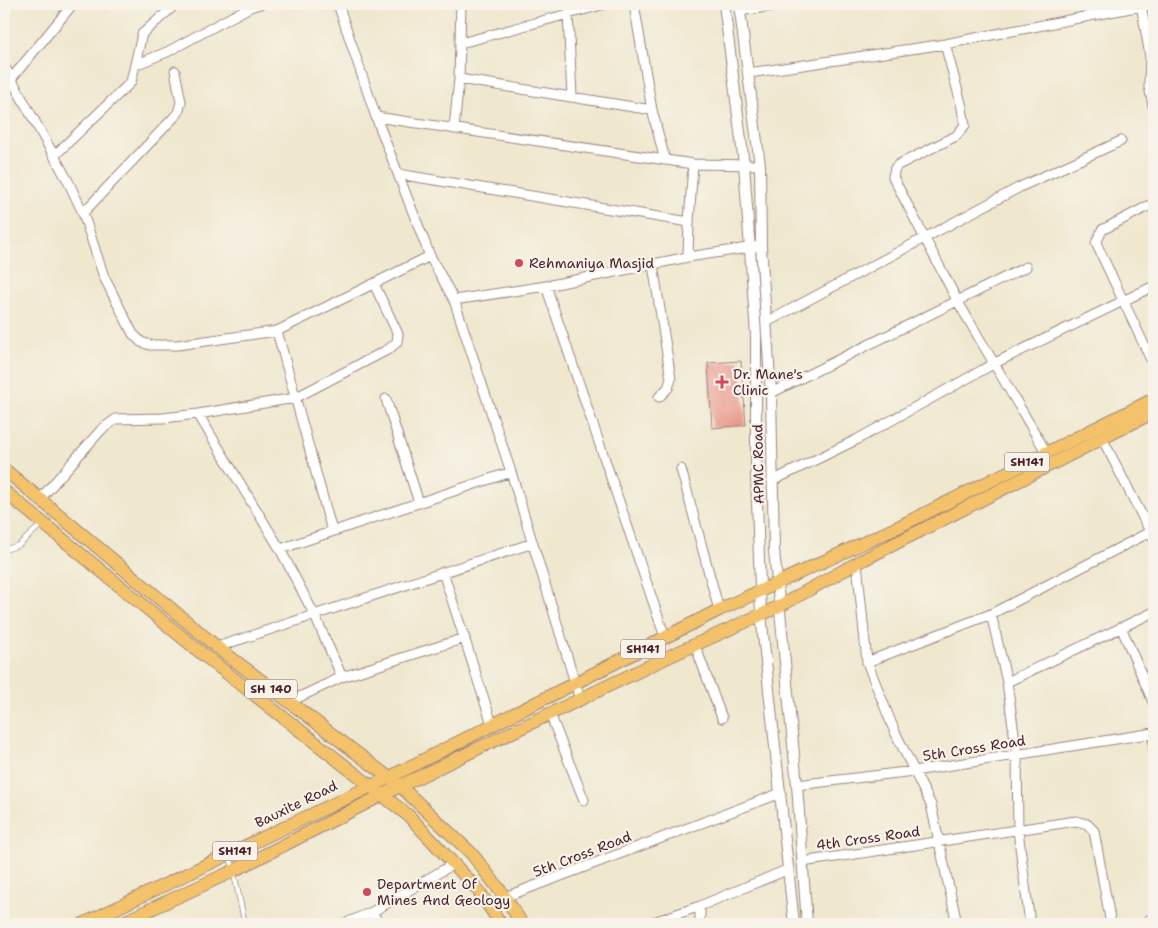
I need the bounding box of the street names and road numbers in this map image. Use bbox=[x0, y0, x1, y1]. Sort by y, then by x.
street label: APMC Road bbox=[748, 424, 768, 504]
road number: SH141 bbox=[1004, 452, 1050, 472]
road number: SH141 bbox=[620, 640, 666, 659]
road number: SH 140 bbox=[245, 680, 297, 699]
street label: 5th Cross Road bbox=[921, 731, 1027, 765]
street label: Bauxite Road bbox=[252, 776, 340, 832]
street label: 4th Cross Road bbox=[815, 822, 921, 854]
street label: 5th Cross Road bbox=[530, 827, 634, 881]
road number: SH141 bbox=[212, 841, 258, 860]

